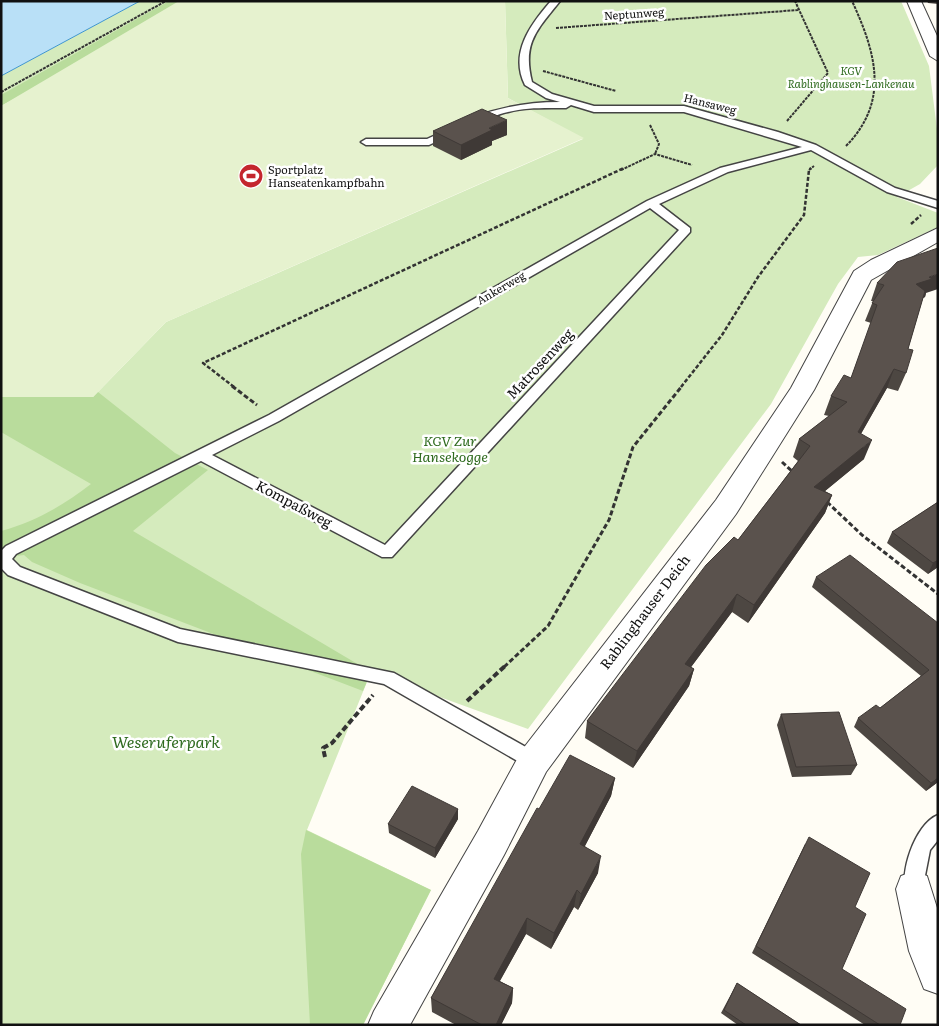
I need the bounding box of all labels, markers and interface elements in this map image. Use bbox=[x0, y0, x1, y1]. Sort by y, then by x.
street label: Neptunweg bbox=[603, 3, 665, 23]
park label: KGV Rablinghausen-Lankenau bbox=[787, 62, 915, 91]
street label: Hansaweg bbox=[682, 89, 739, 118]
place label: Sportplatz Hanseatenkampfbahn bbox=[268, 161, 385, 190]
sports icon: Sportplatz Hanseatenkampfbahn bbox=[238, 163, 264, 189]
street label: Ankerweg bbox=[473, 266, 528, 307]
street label: Matrosenweg bbox=[501, 324, 577, 403]
park label: KGV Zur Hansekogge bbox=[412, 430, 488, 466]
street label: Kompaßweg bbox=[253, 475, 336, 532]
street label: Rablinghauser Deich bbox=[594, 550, 694, 673]
park label: Weseruferpark bbox=[112, 729, 220, 753]

